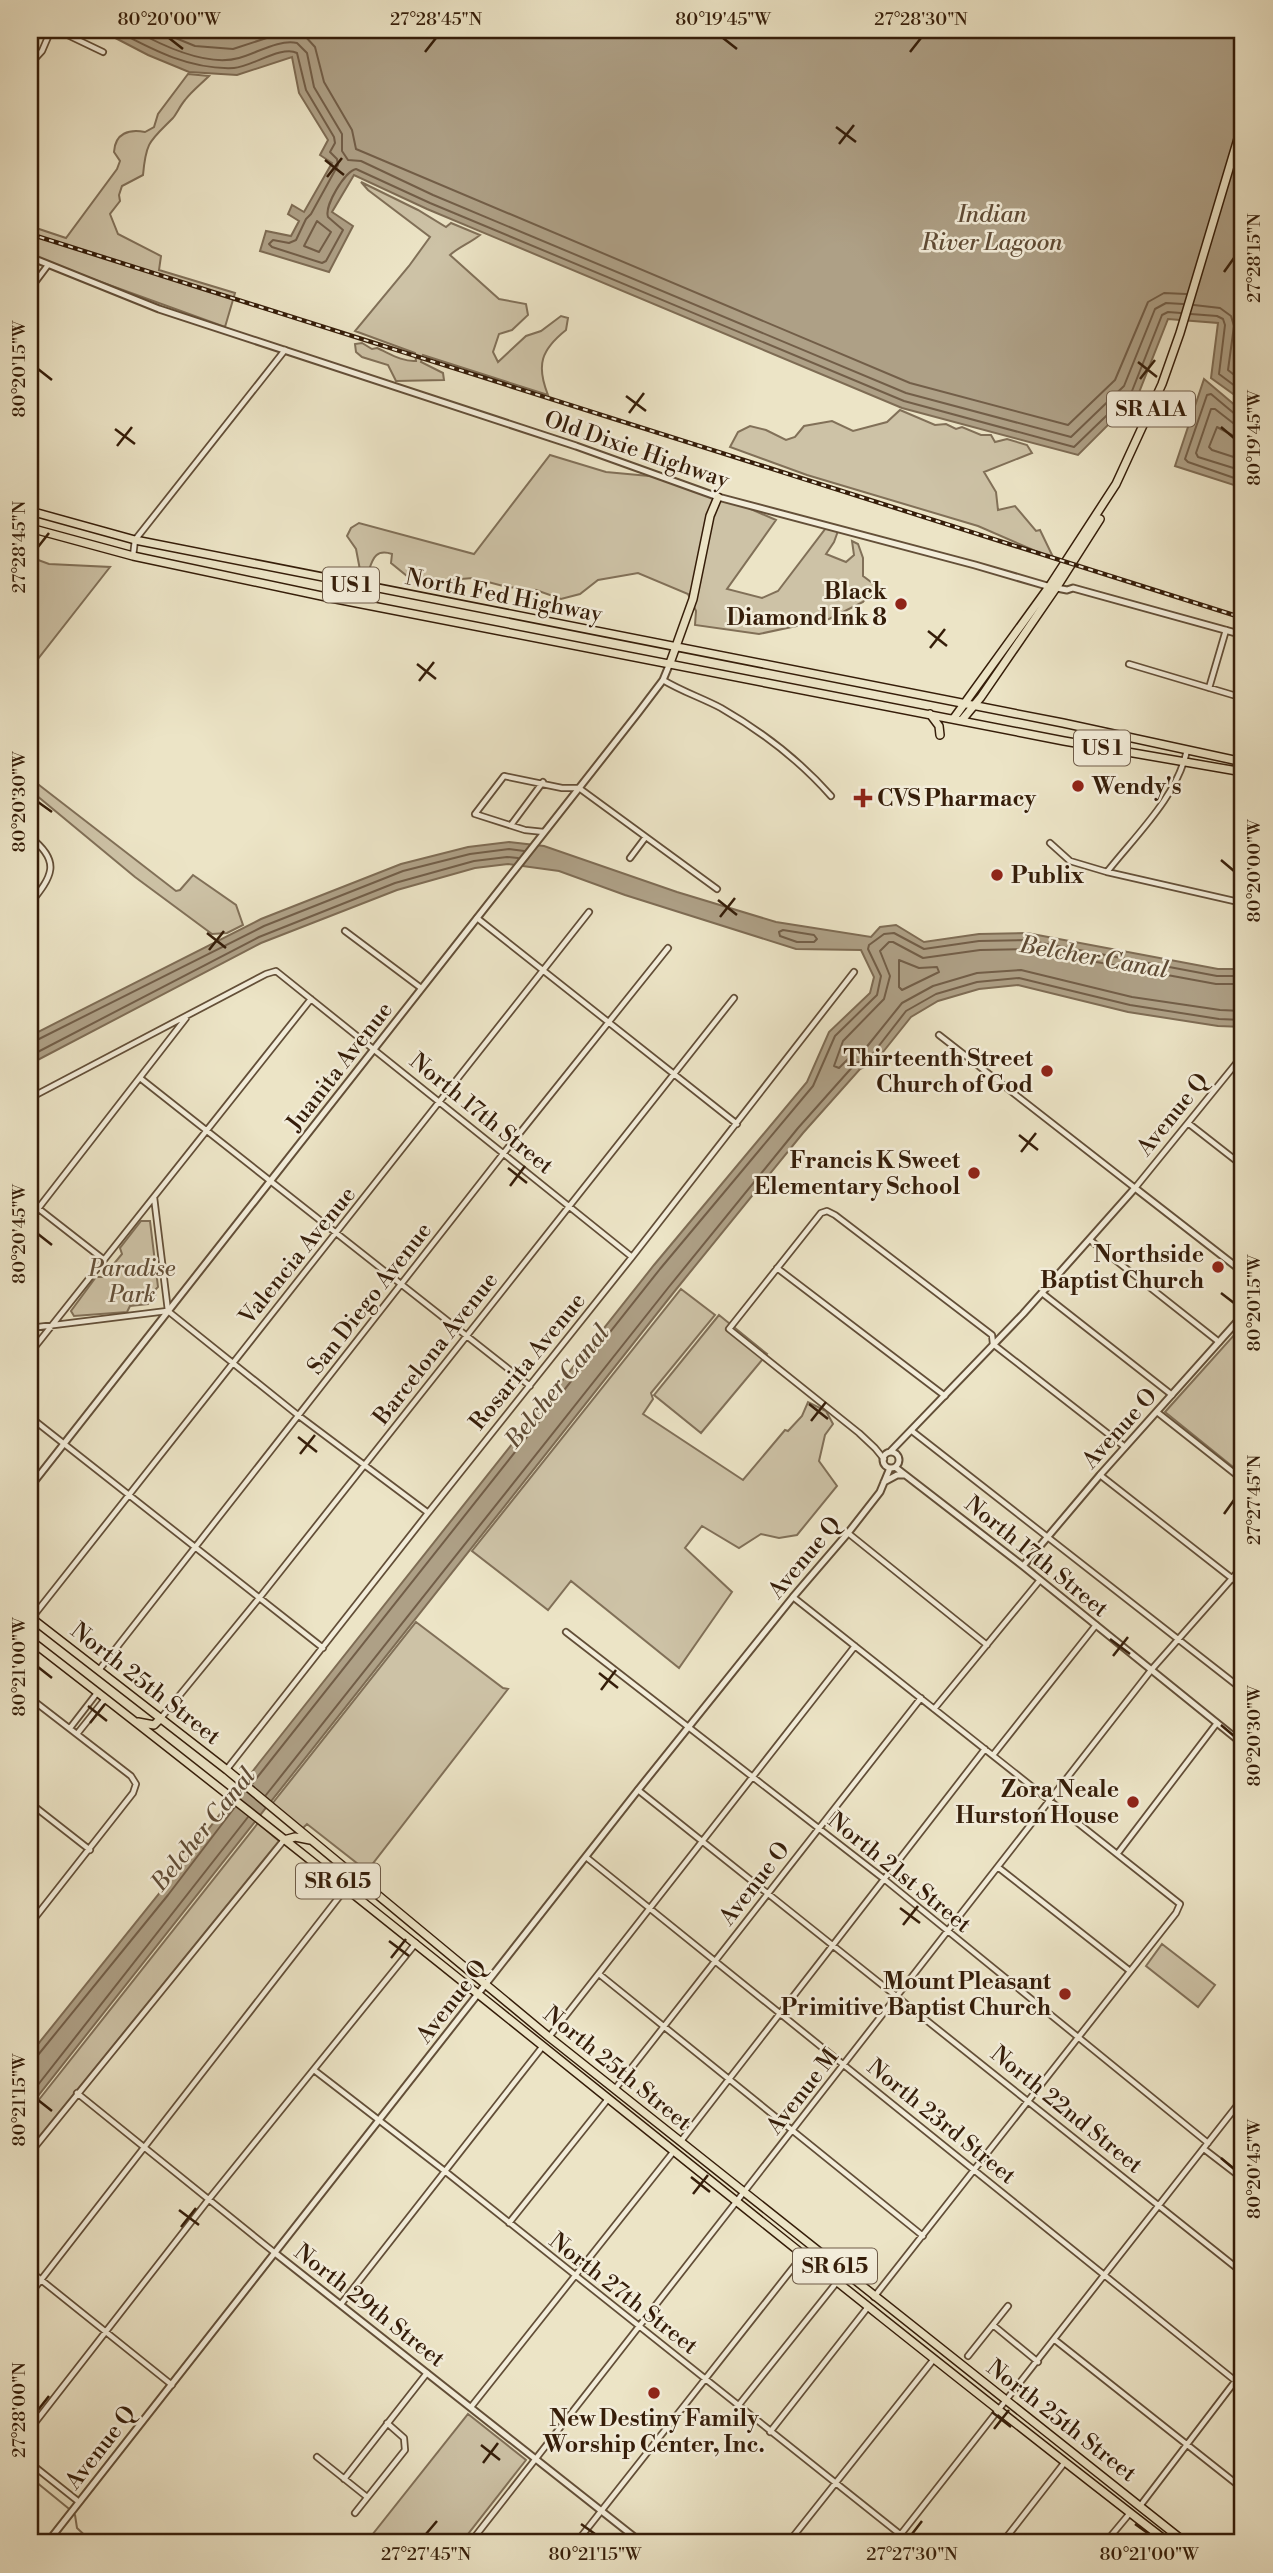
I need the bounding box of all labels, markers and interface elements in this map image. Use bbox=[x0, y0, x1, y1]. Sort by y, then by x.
text: 80°20'00"W bbox=[117, 8, 221, 31]
text: 27°28'45"N bbox=[390, 8, 483, 31]
text: 80°19'45"W bbox=[675, 8, 771, 31]
text: 27°28'30"N bbox=[874, 8, 968, 31]
water label: Indian River Lagoon bbox=[920, 200, 1063, 258]
text: 27°28'15"N bbox=[1243, 213, 1266, 303]
text: 80°20'15"W bbox=[8, 320, 31, 417]
text: 80°19'45"W bbox=[1243, 390, 1266, 486]
road number: SR A1A bbox=[1107, 392, 1195, 426]
street label: Old Dixie Highway bbox=[541, 405, 734, 495]
text: 27°28'45"N bbox=[8, 500, 31, 593]
street label: North Fed Highway bbox=[403, 563, 606, 629]
road number: US 1 bbox=[323, 568, 379, 602]
place label: Black Diamond Ink 8 bbox=[727, 578, 888, 632]
marker: Black Diamond Ink 8 bbox=[893, 596, 909, 612]
road number: US 1 bbox=[1074, 730, 1130, 766]
text: 80°20'30"W bbox=[8, 751, 31, 853]
place label: Wendy's bbox=[1091, 773, 1182, 801]
marker: Wendy's bbox=[1070, 778, 1086, 794]
place label: CVS Pharmacy bbox=[877, 785, 1036, 813]
marker: CVS Pharmacy bbox=[855, 790, 871, 806]
text: 80°20'00"W bbox=[1243, 819, 1266, 923]
place label: Publix bbox=[1011, 862, 1085, 890]
marker: Publix bbox=[989, 867, 1005, 883]
water label: Belcher Canal bbox=[1016, 930, 1171, 986]
street label: Juanita Avenue bbox=[280, 996, 399, 1138]
place label: Thirteenth Street Church of God bbox=[843, 1045, 1034, 1099]
street label: North 17th Street bbox=[404, 1047, 559, 1180]
marker: Thirteenth Street Church of God bbox=[1039, 1063, 1055, 1079]
street label: Avenue Q bbox=[1130, 1068, 1215, 1163]
place label: Francis K Sweet Elementary School bbox=[754, 1147, 961, 1201]
marker: Francis K Sweet Elementary School bbox=[966, 1165, 982, 1181]
street label: Valencia Avenue bbox=[233, 1181, 362, 1331]
text: 80°20'45"W bbox=[8, 1183, 31, 1284]
street label: San Diego Avenue bbox=[302, 1217, 438, 1380]
place label: Northside Baptist Church bbox=[1040, 1241, 1204, 1295]
text: 80°20'15"W bbox=[1243, 1254, 1266, 1351]
park label: Paradise Park bbox=[87, 1255, 176, 1309]
marker: Northside Baptist Church bbox=[1210, 1259, 1226, 1275]
street label: Barcelona Avenue bbox=[367, 1267, 504, 1431]
street label: Rosarita Avenue bbox=[464, 1287, 592, 1436]
water label: Belcher Canal bbox=[498, 1319, 617, 1455]
street label: Avenue O bbox=[1076, 1383, 1163, 1475]
text: 27°27'45"N bbox=[1243, 1454, 1266, 1545]
street label: North 17th Street bbox=[959, 1490, 1114, 1623]
street label: Avenue Q bbox=[762, 1511, 847, 1605]
text: 80°21'00"W bbox=[8, 1617, 31, 1717]
street label: North 25th Street bbox=[65, 1617, 226, 1751]
text: 80°20'30"W bbox=[1243, 1685, 1266, 1787]
water label: Belcher Canal bbox=[144, 1762, 263, 1898]
place label: Zora Neale Hurston House bbox=[956, 1776, 1119, 1830]
marker: Zora Neale Hurston House bbox=[1125, 1794, 1141, 1810]
street label: North 21st Street bbox=[822, 1806, 977, 1939]
street label: Avenue O bbox=[713, 1836, 796, 1932]
road number: SR 615 bbox=[296, 1864, 380, 1898]
street label: Avenue Q bbox=[410, 1954, 493, 2050]
place label: Mount Pleasant Primitive Baptist Church bbox=[781, 1968, 1052, 2022]
marker: Mount Pleasant Primitive Baptist Church bbox=[1057, 1986, 1073, 2002]
street label: North 25th Street bbox=[538, 2001, 697, 2137]
street label: North 22nd Street bbox=[985, 2040, 1148, 2180]
street label: Avenue M bbox=[760, 2043, 845, 2141]
text: 80°21'15"W bbox=[8, 2053, 31, 2146]
street label: North 23rd Street bbox=[861, 2053, 1021, 2190]
text: 80°20'45"W bbox=[1243, 2118, 1266, 2219]
street label: North 27th Street bbox=[543, 2227, 703, 2361]
street label: North 29th Street bbox=[288, 2238, 450, 2373]
road number: SR 615 bbox=[793, 2248, 877, 2284]
street label: North 25th Street bbox=[981, 2354, 1142, 2488]
text: 27°28'00"N bbox=[8, 2362, 31, 2458]
marker: New Destiny Family Worship Center, Inc. bbox=[646, 2385, 662, 2401]
street label: Avenue Q bbox=[59, 2400, 142, 2496]
place label: New Destiny Family Worship Center, Inc. bbox=[542, 2405, 765, 2459]
text: 27°27'45"N bbox=[381, 2543, 472, 2566]
text: 80°21'15"W bbox=[549, 2543, 642, 2566]
text: 27°27'30"N bbox=[866, 2543, 958, 2566]
text: 80°21'00"W bbox=[1099, 2543, 1199, 2566]

